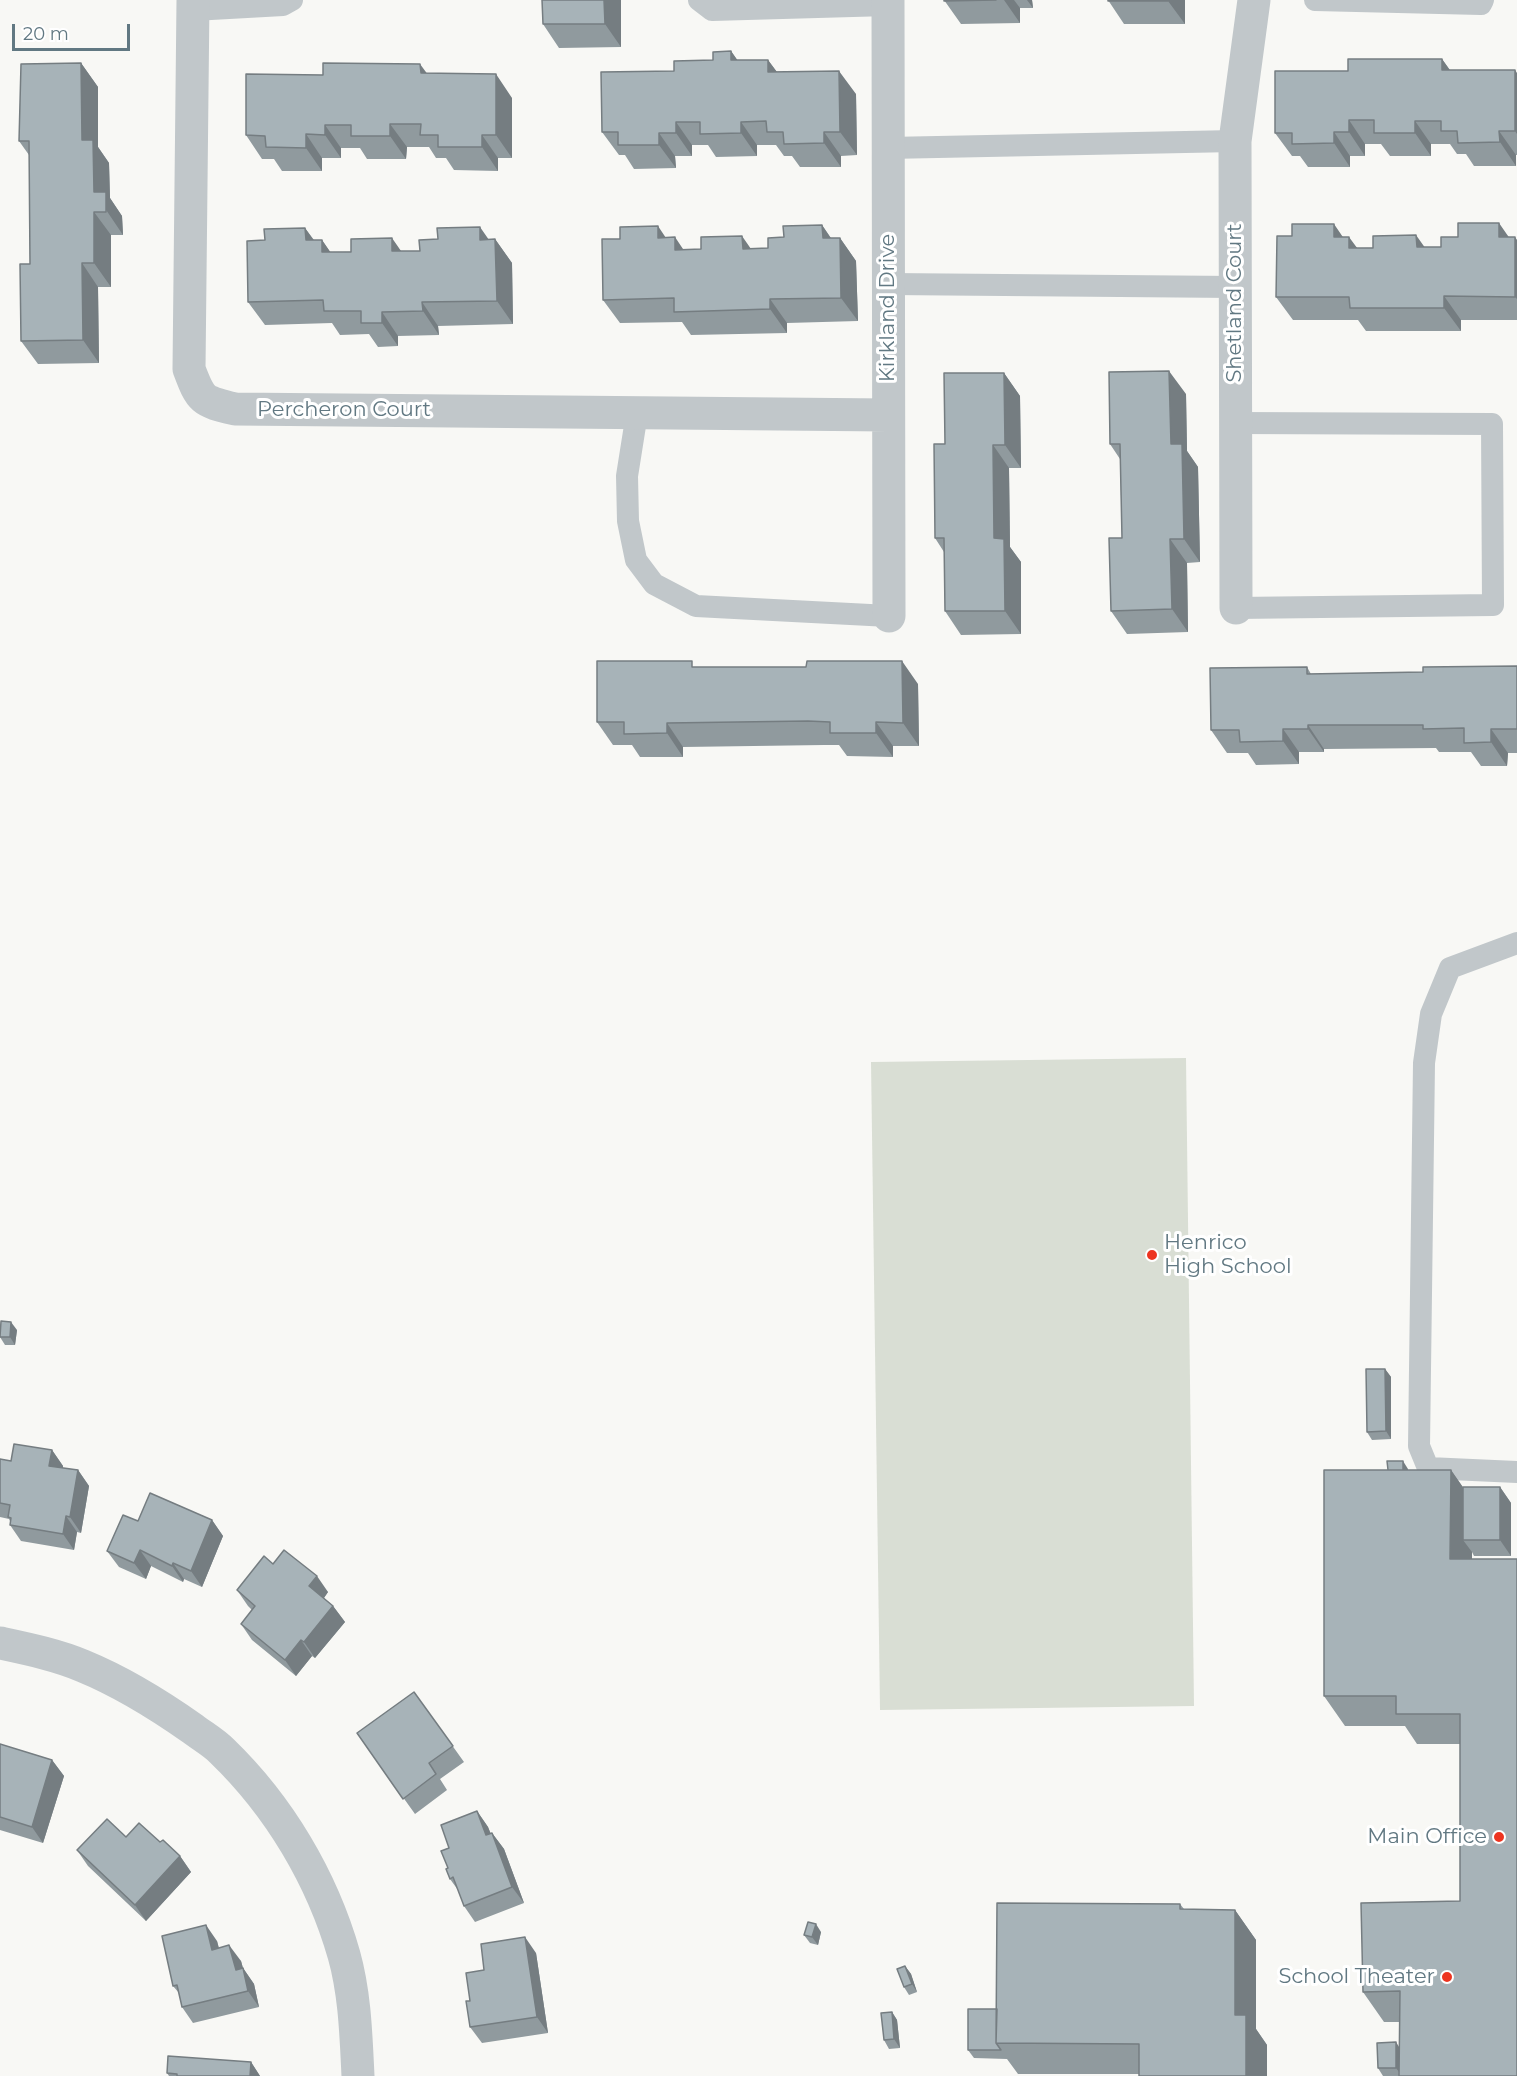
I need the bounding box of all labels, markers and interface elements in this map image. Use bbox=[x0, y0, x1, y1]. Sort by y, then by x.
scale bar bbox=[15, 12, 134, 50]
text: 20 m bbox=[23, 23, 69, 45]
street label: Shetland Court bbox=[1222, 223, 1248, 383]
street label: Kirkland Drive bbox=[875, 234, 901, 382]
street label: Percheron Court bbox=[257, 397, 431, 423]
place label: Henrico High School bbox=[1164, 1230, 1292, 1280]
marker: Henrico High School bbox=[1145, 1248, 1159, 1262]
place label: Main Office bbox=[1367, 1824, 1487, 1850]
marker: Main Office bbox=[1492, 1830, 1506, 1844]
place label: School Theater bbox=[1278, 1964, 1435, 1990]
marker: School Theater bbox=[1440, 1970, 1454, 1984]

